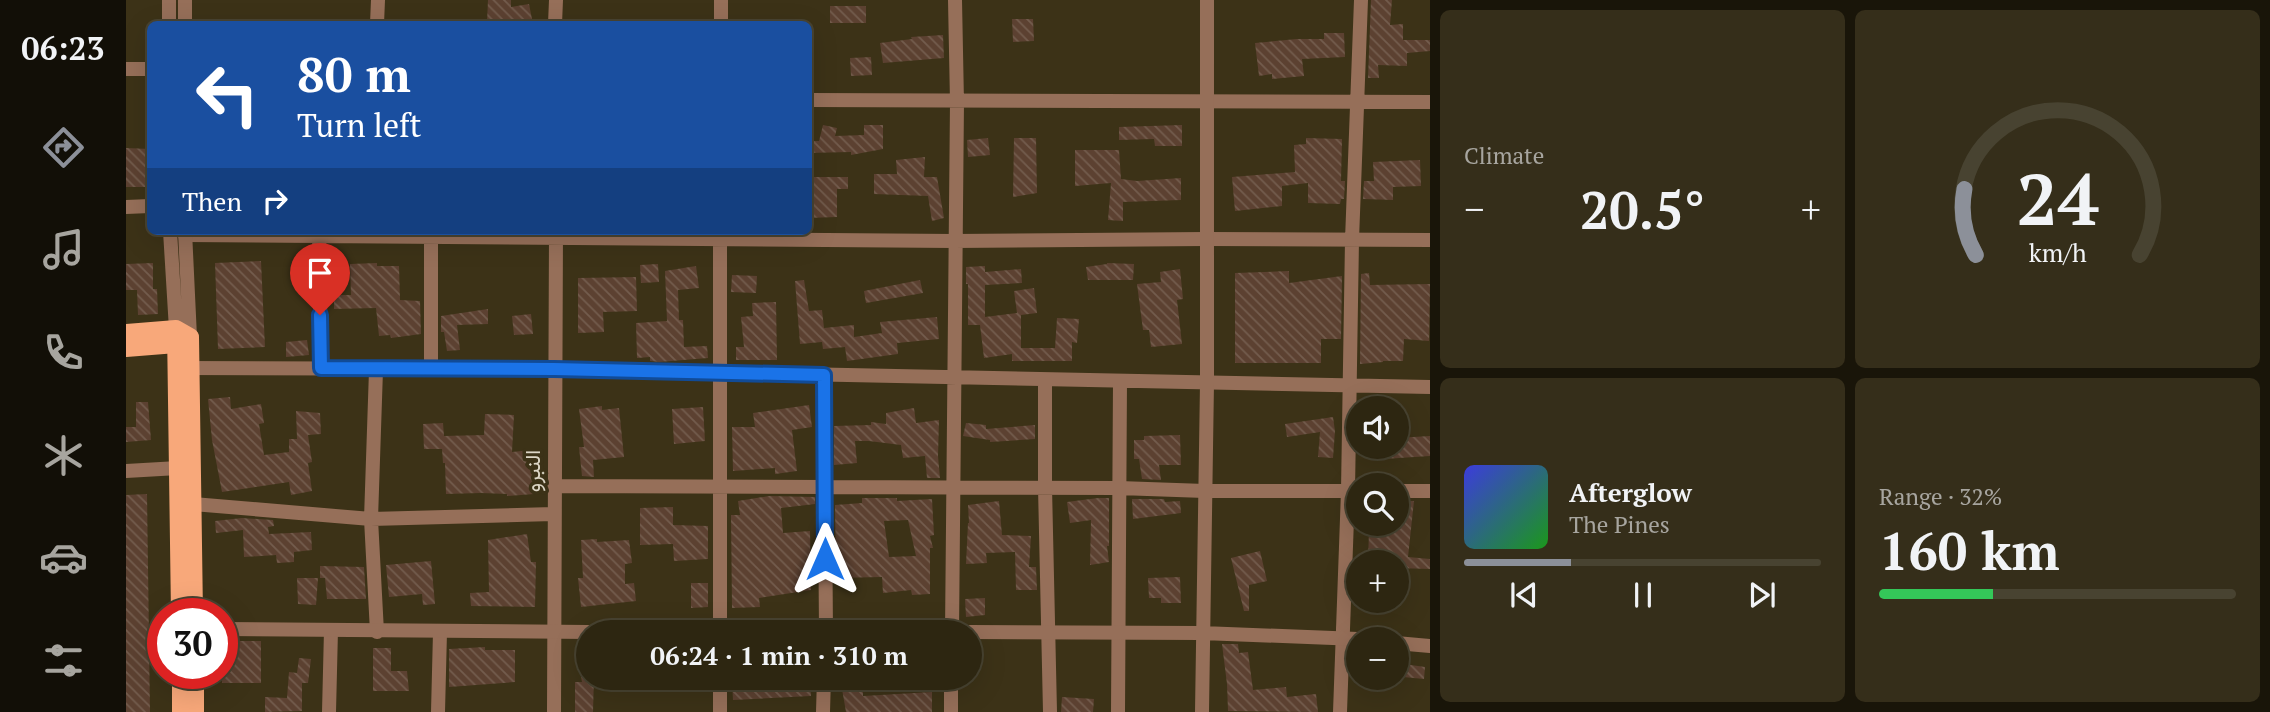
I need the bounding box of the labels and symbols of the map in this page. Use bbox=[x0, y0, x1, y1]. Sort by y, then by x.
pin bbox=[290, 243, 350, 315]
street label: النبرو bbox=[518, 450, 546, 492]
position arrow bbox=[788, 522, 862, 596]
speed limit sign: 30 bbox=[147, 598, 238, 689]

